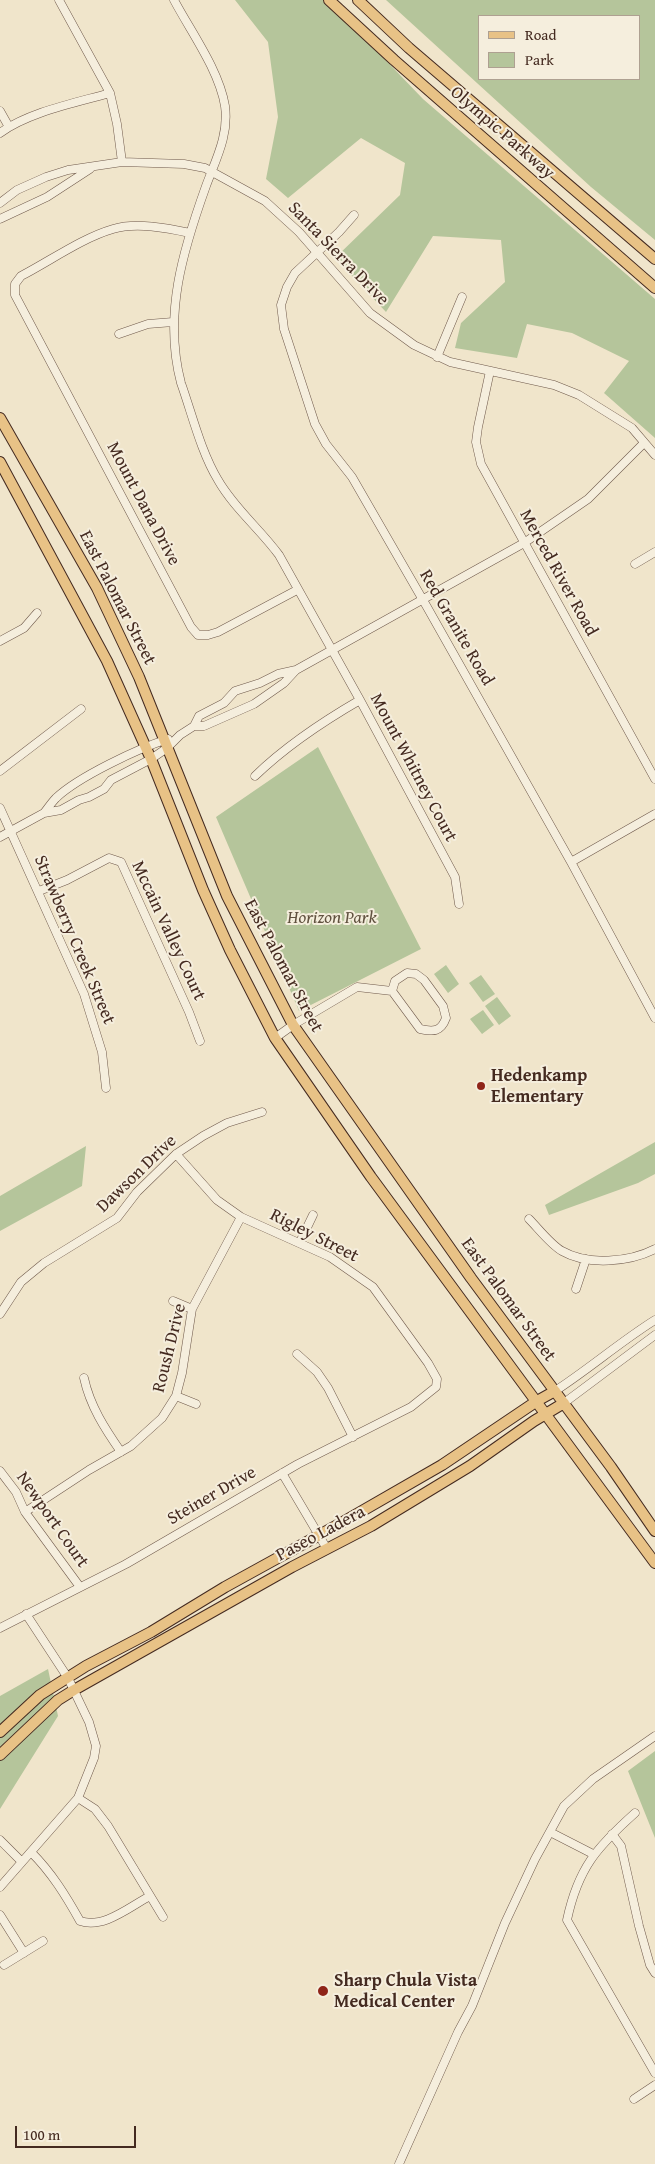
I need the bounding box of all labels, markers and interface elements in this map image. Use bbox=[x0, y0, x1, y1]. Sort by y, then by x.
legend bbox=[478, 15, 640, 80]
text: Road bbox=[525, 24, 556, 45]
text: Park bbox=[525, 49, 554, 70]
street label: Olympic Parkway bbox=[445, 82, 559, 184]
street label: Santa Sierra Drive bbox=[283, 198, 393, 310]
street label: Mount Dana Drive bbox=[101, 439, 185, 569]
street label: Merced River Road bbox=[514, 506, 602, 640]
street label: East Palomar Street bbox=[74, 527, 160, 669]
street label: Red Granite Road bbox=[414, 566, 498, 690]
street label: Mount Whitney Court bbox=[365, 690, 461, 846]
street label: Strawberry Creek Street bbox=[29, 852, 119, 1028]
street label: Mccain Valley Court bbox=[126, 858, 210, 1004]
street label: East Palomar Street bbox=[239, 896, 327, 1036]
park label: Horizon Park bbox=[287, 907, 377, 929]
place label: Hedenkamp Elementary bbox=[491, 1065, 587, 1108]
marker: Hedenkamp Elementary bbox=[475, 1080, 487, 1092]
street label: Dawson Drive bbox=[93, 1131, 181, 1217]
street label: Rigley Street bbox=[266, 1205, 362, 1267]
street label: East Palomar Street bbox=[456, 1234, 560, 1366]
street label: Roush Drive bbox=[149, 1301, 191, 1395]
street label: Steiner Drive bbox=[164, 1462, 260, 1530]
street label: Newport Court bbox=[11, 1468, 93, 1572]
street label: Paseo Ladera bbox=[273, 1501, 369, 1567]
place label: Sharp Chula Vista Medical Center bbox=[334, 1970, 477, 2012]
marker: Sharp Chula Vista Medical Center bbox=[316, 1984, 330, 1998]
scale bar bbox=[18, 2116, 139, 2148]
text: 100 m bbox=[23, 2124, 60, 2145]

